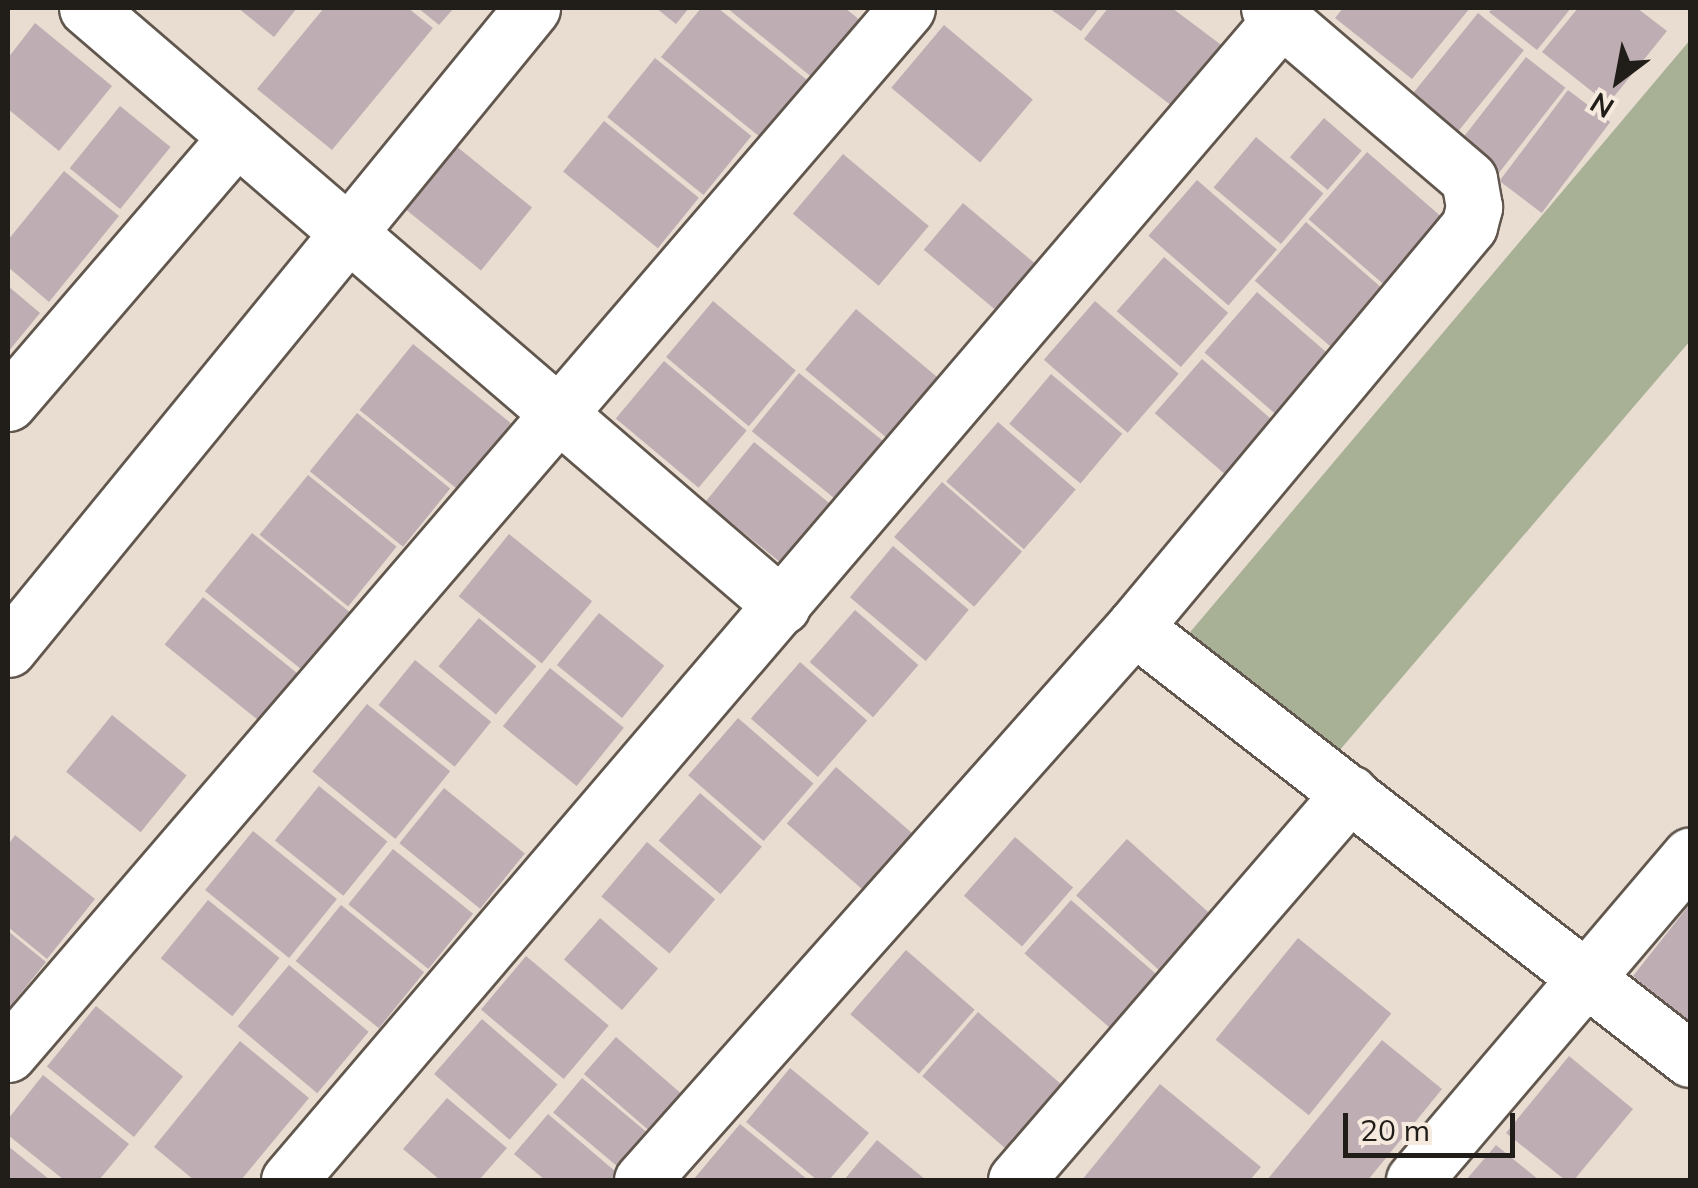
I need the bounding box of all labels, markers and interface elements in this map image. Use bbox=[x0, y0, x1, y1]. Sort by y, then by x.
north arrow bbox=[1568, 30, 1668, 130]
text: N bbox=[1584, 85, 1620, 126]
scale bar bbox=[1348, 1093, 1520, 1155]
text: 20 m bbox=[1360, 1111, 1430, 1149]

